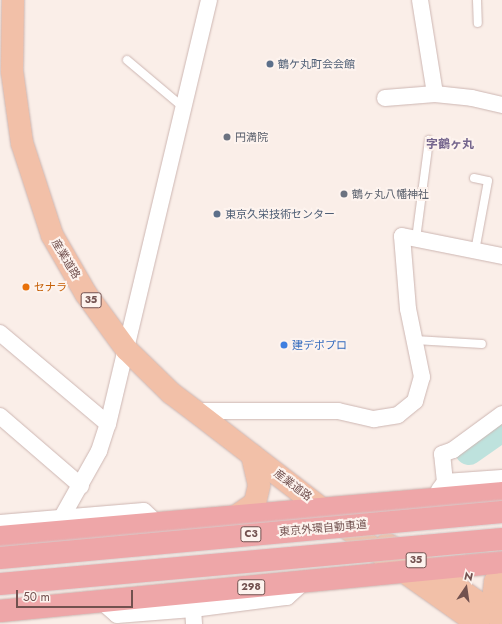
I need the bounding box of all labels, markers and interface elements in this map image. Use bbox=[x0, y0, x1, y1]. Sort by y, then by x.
place label: 鶴ケ丸町会会館 bbox=[278, 57, 355, 71]
marker: 鶴ケ丸町会会館 bbox=[265, 59, 275, 69]
place label: 円満院 bbox=[235, 130, 268, 144]
marker: 円満院 bbox=[222, 132, 232, 142]
district label: 字鶴ヶ丸 bbox=[426, 138, 474, 152]
place label: 鶴ヶ丸八幡神社 bbox=[352, 187, 429, 201]
marker: 鶴ヶ丸八幡神社 bbox=[339, 189, 349, 199]
place label: 東京久栄技術センター bbox=[225, 207, 335, 221]
marker: 東京久栄技術センター bbox=[212, 209, 222, 219]
street label: 産業道路 bbox=[49, 237, 83, 281]
place label: セナラ bbox=[34, 280, 67, 294]
marker: セナラ bbox=[21, 282, 31, 292]
road number: 35 bbox=[80, 292, 102, 308]
place label: 建デポプロ bbox=[292, 338, 347, 352]
marker: 建デポプロ bbox=[279, 340, 289, 350]
street label: 産業道路 bbox=[271, 466, 315, 504]
street label: 東京外環自動車道 bbox=[279, 518, 367, 538]
road number: C3 bbox=[240, 526, 262, 542]
road number: 35 bbox=[405, 552, 427, 568]
north arrow bbox=[446, 568, 486, 608]
text: N bbox=[463, 568, 475, 585]
road number: 298 bbox=[237, 579, 265, 595]
scale bar bbox=[18, 582, 135, 608]
text: 50 m bbox=[23, 588, 50, 606]

